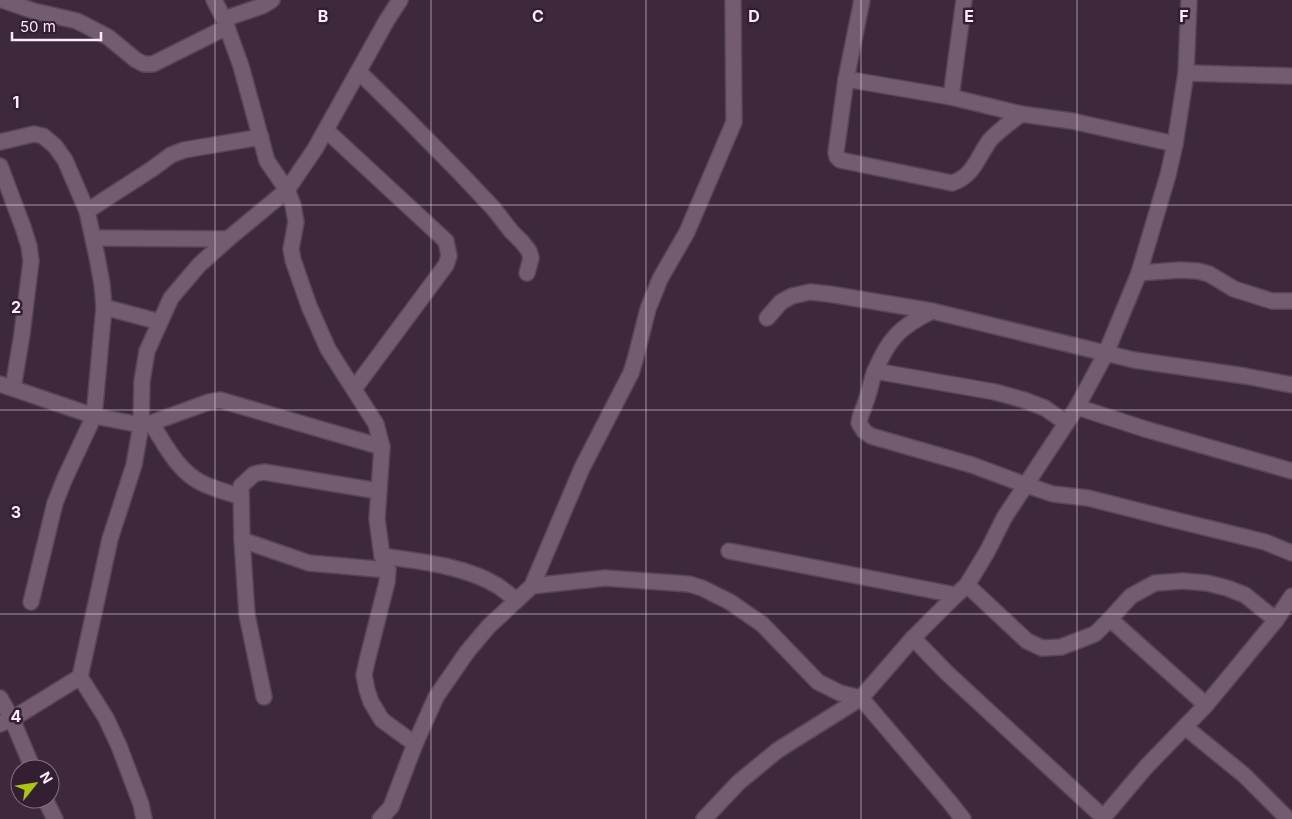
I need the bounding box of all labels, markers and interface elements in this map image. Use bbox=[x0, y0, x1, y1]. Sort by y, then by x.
text: B bbox=[318, 6, 328, 26]
text: C bbox=[532, 6, 544, 26]
text: D bbox=[748, 6, 760, 26]
text: E bbox=[964, 6, 974, 26]
text: F bbox=[1179, 6, 1189, 26]
scale bar bbox=[12, 10, 101, 42]
text: 50 m bbox=[20, 17, 56, 36]
text: 1 bbox=[13, 92, 19, 112]
text: 2 bbox=[11, 297, 21, 317]
text: 3 bbox=[11, 502, 21, 522]
text: 4 bbox=[11, 706, 22, 726]
north arrow bbox=[10, 759, 60, 809]
text: N bbox=[37, 768, 57, 786]

